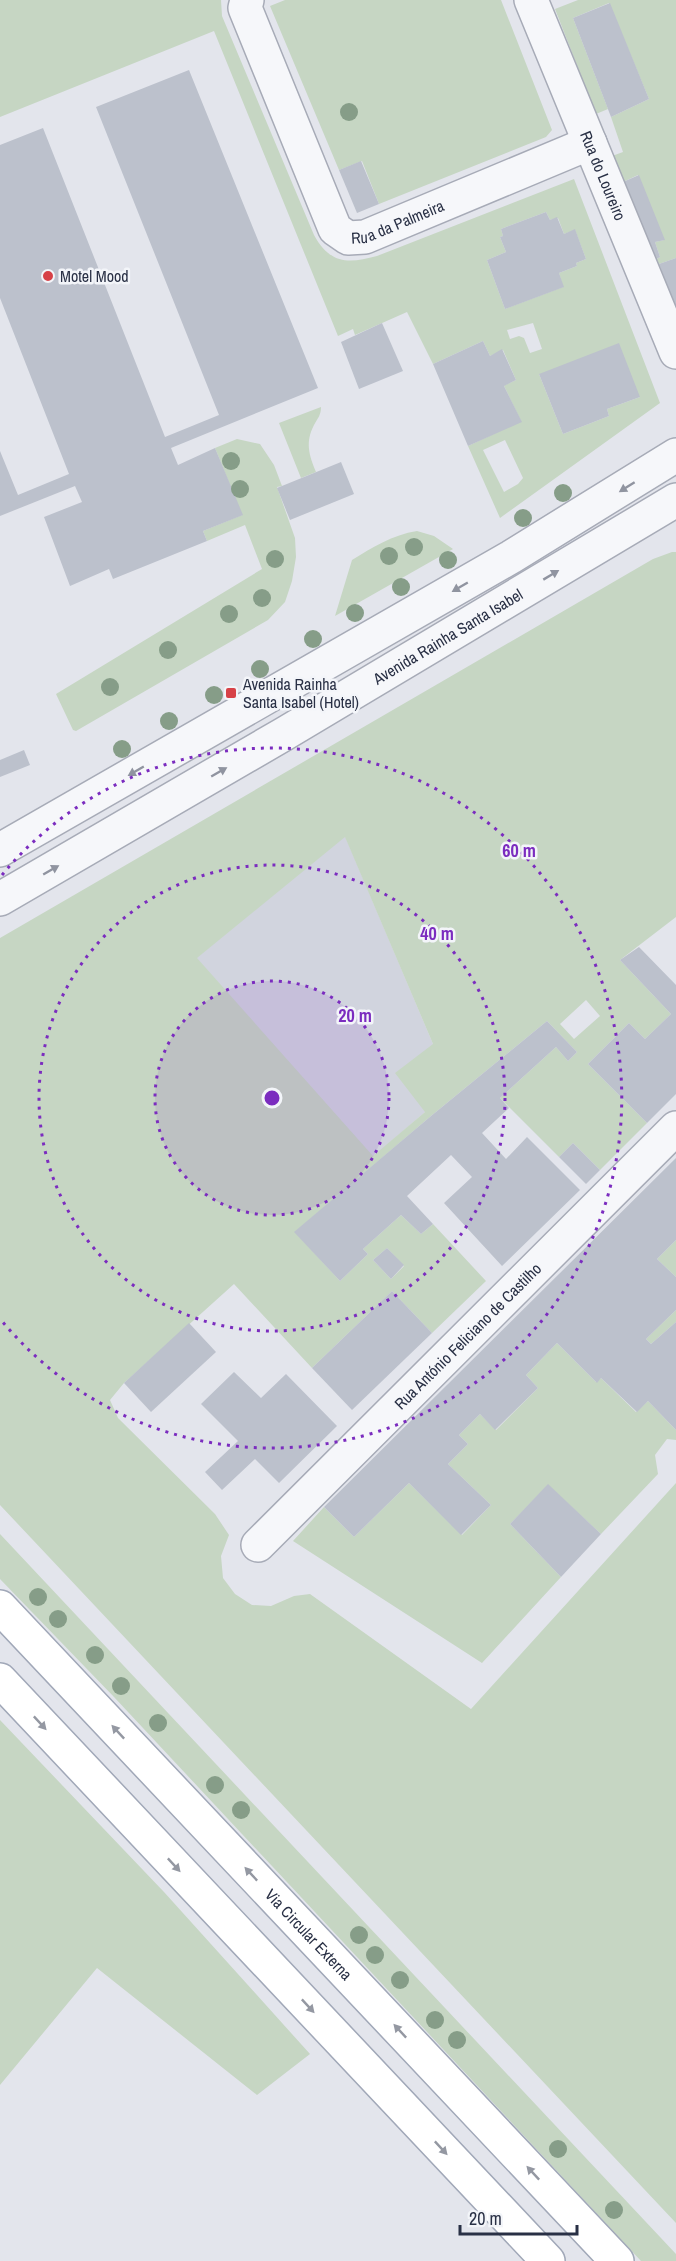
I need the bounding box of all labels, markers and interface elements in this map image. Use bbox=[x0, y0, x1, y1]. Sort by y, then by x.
street label: Rua do Loureiro bbox=[575, 128, 632, 224]
street label: Rua da Palmeira bbox=[350, 194, 448, 249]
place label: Motel Mood bbox=[60, 265, 129, 287]
marker: Motel Mood bbox=[41, 269, 55, 283]
one-way arrow bbox=[619, 481, 635, 492]
one-way arrow bbox=[543, 570, 560, 580]
one-way arrow bbox=[451, 581, 468, 591]
street label: Avenida Rainha Santa Isabel bbox=[368, 583, 527, 690]
place label: Avenida Rainha Santa Isabel (Hotel) bbox=[242, 673, 359, 713]
marker: Avenida Rainha Santa Isabel (Hotel) bbox=[224, 686, 238, 700]
one-way arrow bbox=[127, 766, 144, 776]
one-way arrow bbox=[211, 766, 227, 777]
text: 60 m bbox=[502, 838, 536, 863]
one-way arrow bbox=[42, 865, 59, 875]
text: 40 m bbox=[420, 921, 454, 946]
text: 20 m bbox=[338, 1003, 372, 1028]
centre of rings bbox=[262, 1088, 282, 1108]
street label: Rua António Feliciano de Castilho bbox=[389, 1258, 546, 1414]
one-way arrow bbox=[33, 1715, 47, 1730]
one-way arrow bbox=[111, 1725, 125, 1739]
one-way arrow bbox=[167, 1857, 181, 1872]
one-way arrow bbox=[245, 1867, 259, 1881]
street label: Via Circular Externa bbox=[260, 1884, 358, 1985]
one-way arrow bbox=[300, 1999, 314, 2013]
one-way arrow bbox=[393, 2024, 407, 2038]
one-way arrow bbox=[434, 2141, 448, 2155]
one-way arrow bbox=[527, 2166, 541, 2180]
scale bar bbox=[460, 2198, 577, 2236]
text: 20 m bbox=[469, 2206, 502, 2231]

